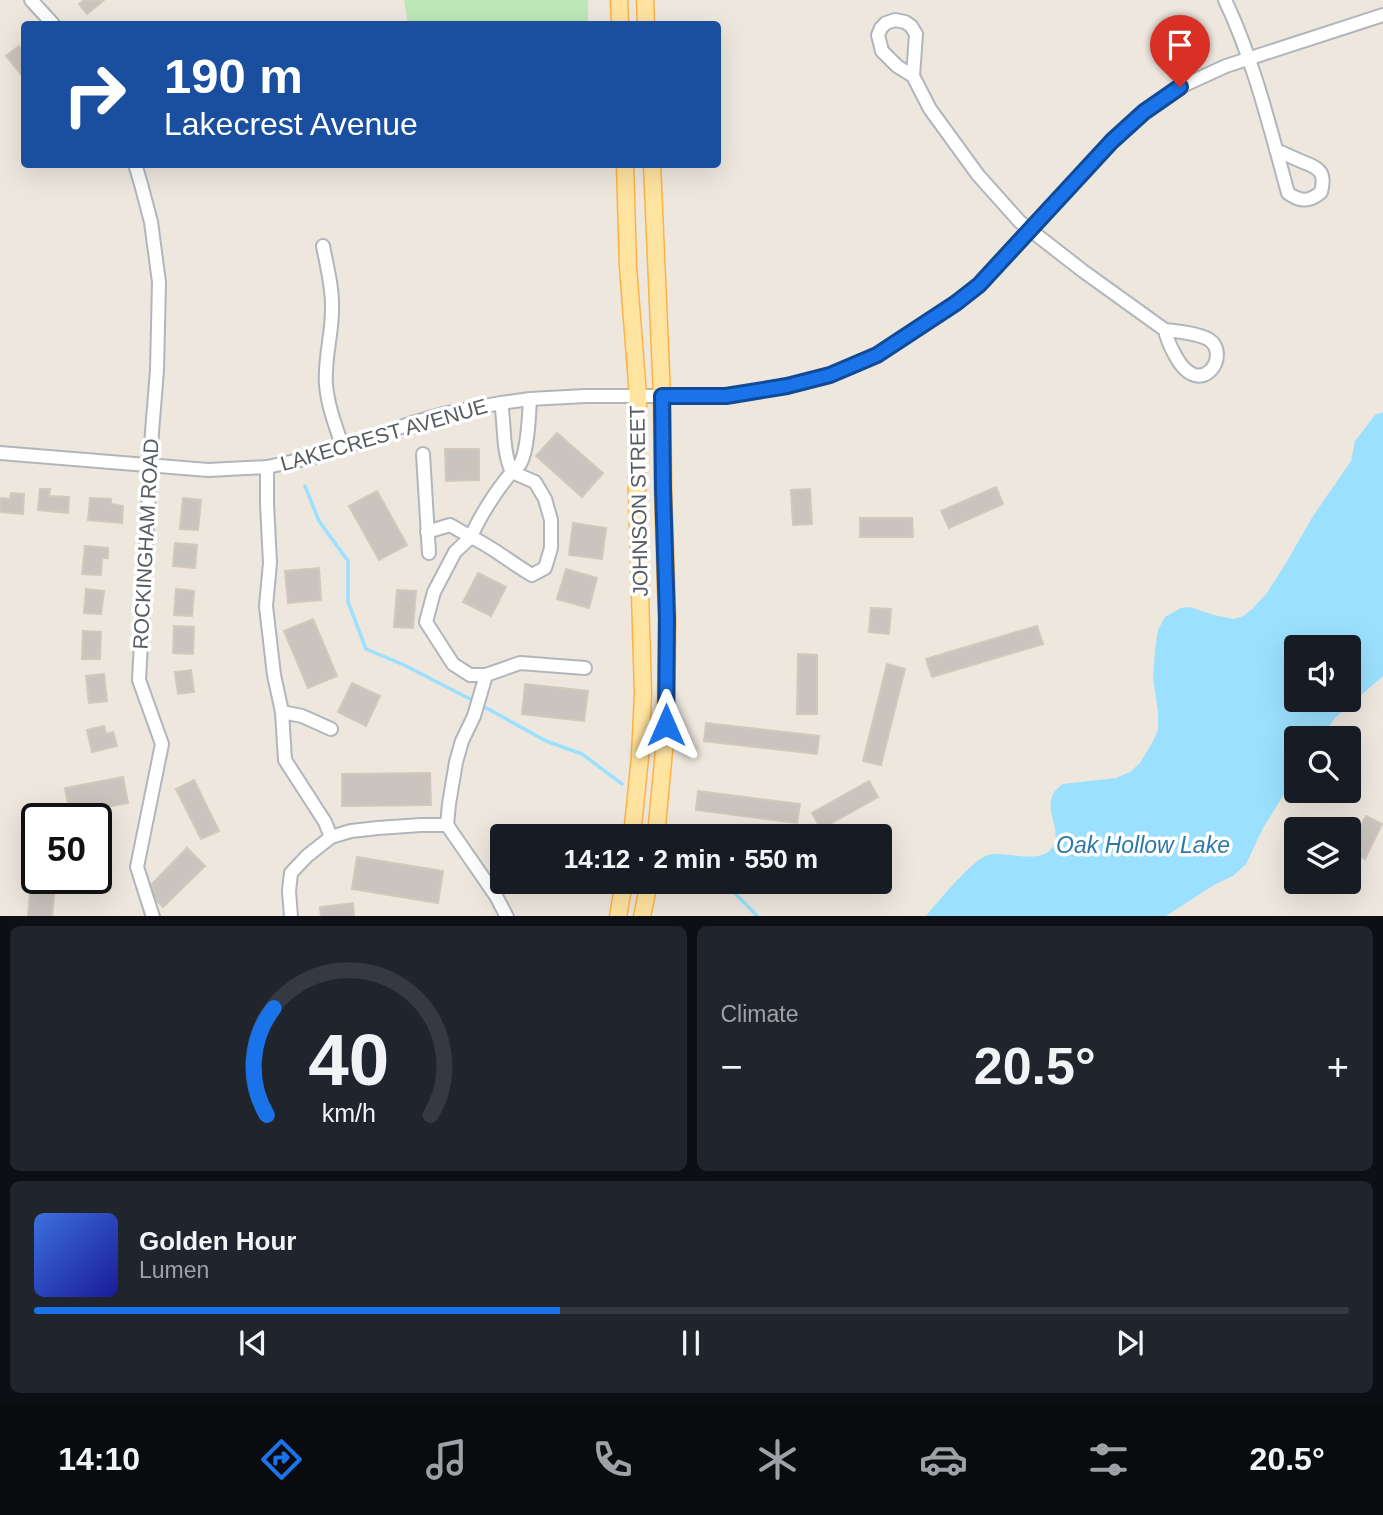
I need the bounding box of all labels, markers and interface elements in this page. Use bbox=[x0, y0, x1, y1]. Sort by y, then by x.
pin bbox=[1150, 15, 1210, 87]
icon: arrive bbox=[1161, 26, 1199, 64]
icon: right bbox=[49, 49, 140, 140]
text: 190 m bbox=[164, 49, 303, 103]
text: Lakecrest Avenue bbox=[164, 106, 418, 142]
street label: LAKECREST AVENUE bbox=[278, 394, 490, 475]
street label: JOHNSON STREET bbox=[625, 405, 652, 597]
street label: ROCKINGHAM ROAD bbox=[128, 438, 163, 650]
map controls bbox=[1284, 635, 1361, 894]
button: sound bbox=[1284, 635, 1361, 712]
position arrow bbox=[629, 688, 703, 762]
button: search bbox=[1284, 726, 1361, 803]
speed limit sign: 50 bbox=[21, 803, 112, 894]
button: layers bbox=[1284, 817, 1361, 894]
water label: Oak Hollow Lake bbox=[1056, 832, 1230, 858]
text: 14:12 · 2 min · 550 m bbox=[564, 844, 818, 874]
text: Climate bbox=[721, 1001, 798, 1027]
text: 40 bbox=[308, 1019, 389, 1100]
text: 20.5° bbox=[974, 1037, 1096, 1095]
text: − bbox=[721, 1046, 743, 1088]
text: + bbox=[1327, 1046, 1349, 1088]
text: km/h bbox=[321, 1098, 375, 1126]
text: Golden Hour bbox=[139, 1226, 296, 1256]
text: Lumen bbox=[139, 1257, 209, 1283]
icon: previous bbox=[234, 1324, 272, 1362]
icon: pause bbox=[672, 1324, 710, 1362]
icon: next bbox=[1111, 1324, 1149, 1362]
icon: directions bbox=[257, 1435, 306, 1484]
icon: music bbox=[422, 1435, 471, 1484]
icon: phone bbox=[588, 1435, 637, 1484]
icon: climate bbox=[753, 1435, 802, 1484]
icon: car bbox=[919, 1435, 968, 1484]
icon: filters bbox=[1084, 1435, 1133, 1484]
text: 14:10 bbox=[58, 1441, 140, 1477]
text: 20.5° bbox=[1250, 1441, 1325, 1477]

